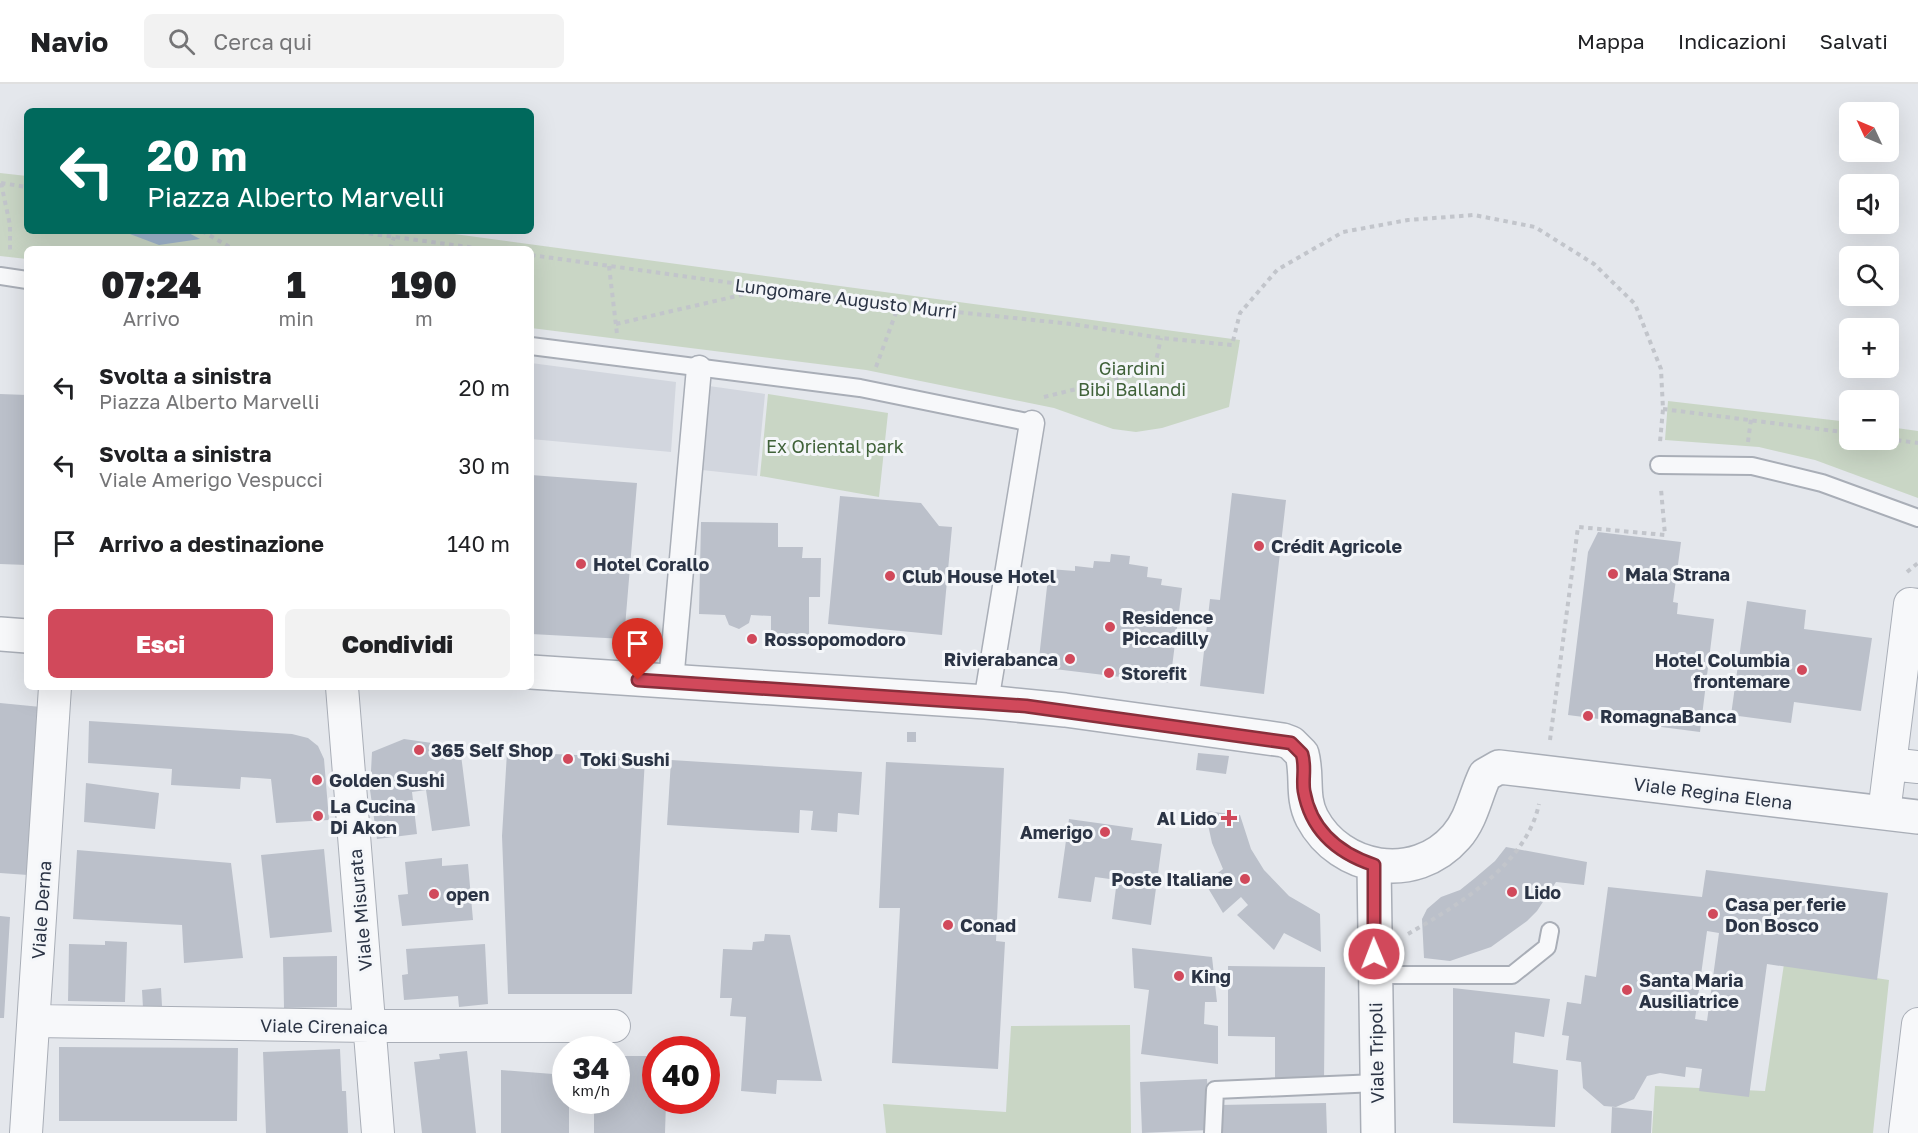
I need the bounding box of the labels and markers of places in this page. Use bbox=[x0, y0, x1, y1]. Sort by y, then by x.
place label: Crédit Agricole bbox=[1271, 535, 1403, 557]
marker: Crédit Agricole bbox=[1252, 539, 1266, 553]
place label: Hotel Corallo bbox=[593, 553, 709, 575]
marker: Hotel Corallo bbox=[574, 557, 588, 571]
place label: Mala Strana bbox=[1625, 563, 1730, 585]
place label: Club House Hotel bbox=[902, 565, 1056, 587]
marker: Mala Strana bbox=[1606, 567, 1620, 581]
marker: Club House Hotel bbox=[883, 569, 897, 583]
place label: Residence Piccadilly bbox=[1122, 606, 1214, 649]
pin bbox=[612, 618, 663, 680]
marker: Residence Piccadilly bbox=[1103, 620, 1117, 634]
place label: Rossopomodoro bbox=[764, 628, 906, 650]
marker: Rossopomodoro bbox=[745, 632, 759, 646]
place label: Rivierabanca bbox=[944, 648, 1058, 670]
place label: Hotel Columbia frontemare bbox=[1655, 649, 1790, 692]
marker: Rivierabanca bbox=[1063, 652, 1077, 666]
place label: Storefit bbox=[1121, 662, 1187, 684]
marker: Hotel Columbia frontemare bbox=[1795, 663, 1809, 677]
marker: Storefit bbox=[1102, 666, 1116, 680]
place label: RomagnaBanca bbox=[1600, 705, 1736, 727]
marker: RomagnaBanca bbox=[1581, 709, 1595, 723]
place label: 365 Self Shop bbox=[431, 739, 553, 761]
marker: 365 Self Shop bbox=[412, 743, 426, 757]
place label: Toki Sushi bbox=[580, 748, 670, 770]
marker: Toki Sushi bbox=[561, 752, 575, 766]
place label: Golden Sushi bbox=[329, 769, 445, 791]
marker: Golden Sushi bbox=[310, 773, 324, 787]
place label: La Cucina Di Akon bbox=[330, 795, 415, 838]
place label: Al Lido bbox=[1157, 807, 1217, 829]
marker: La Cucina Di Akon bbox=[311, 809, 325, 823]
marker: Al Lido bbox=[1222, 811, 1236, 825]
place label: Amerigo bbox=[1020, 821, 1093, 843]
marker: Amerigo bbox=[1098, 825, 1112, 839]
place label: Poste Italiane bbox=[1111, 868, 1233, 890]
marker: Poste Italiane bbox=[1238, 872, 1252, 886]
place label: Lido bbox=[1524, 881, 1561, 903]
place label: open bbox=[446, 883, 489, 905]
marker: Lido bbox=[1505, 885, 1519, 899]
marker: open bbox=[427, 887, 441, 901]
place label: Casa per ferie Don Bosco bbox=[1725, 893, 1847, 936]
marker: Casa per ferie Don Bosco bbox=[1706, 907, 1720, 921]
place label: Conad bbox=[960, 914, 1016, 936]
marker: Conad bbox=[941, 918, 955, 932]
place label: King bbox=[1191, 965, 1231, 987]
marker: King bbox=[1172, 969, 1186, 983]
place label: Santa Maria Ausiliatrice bbox=[1639, 969, 1743, 1012]
marker: Santa Maria Ausiliatrice bbox=[1620, 983, 1634, 997]

